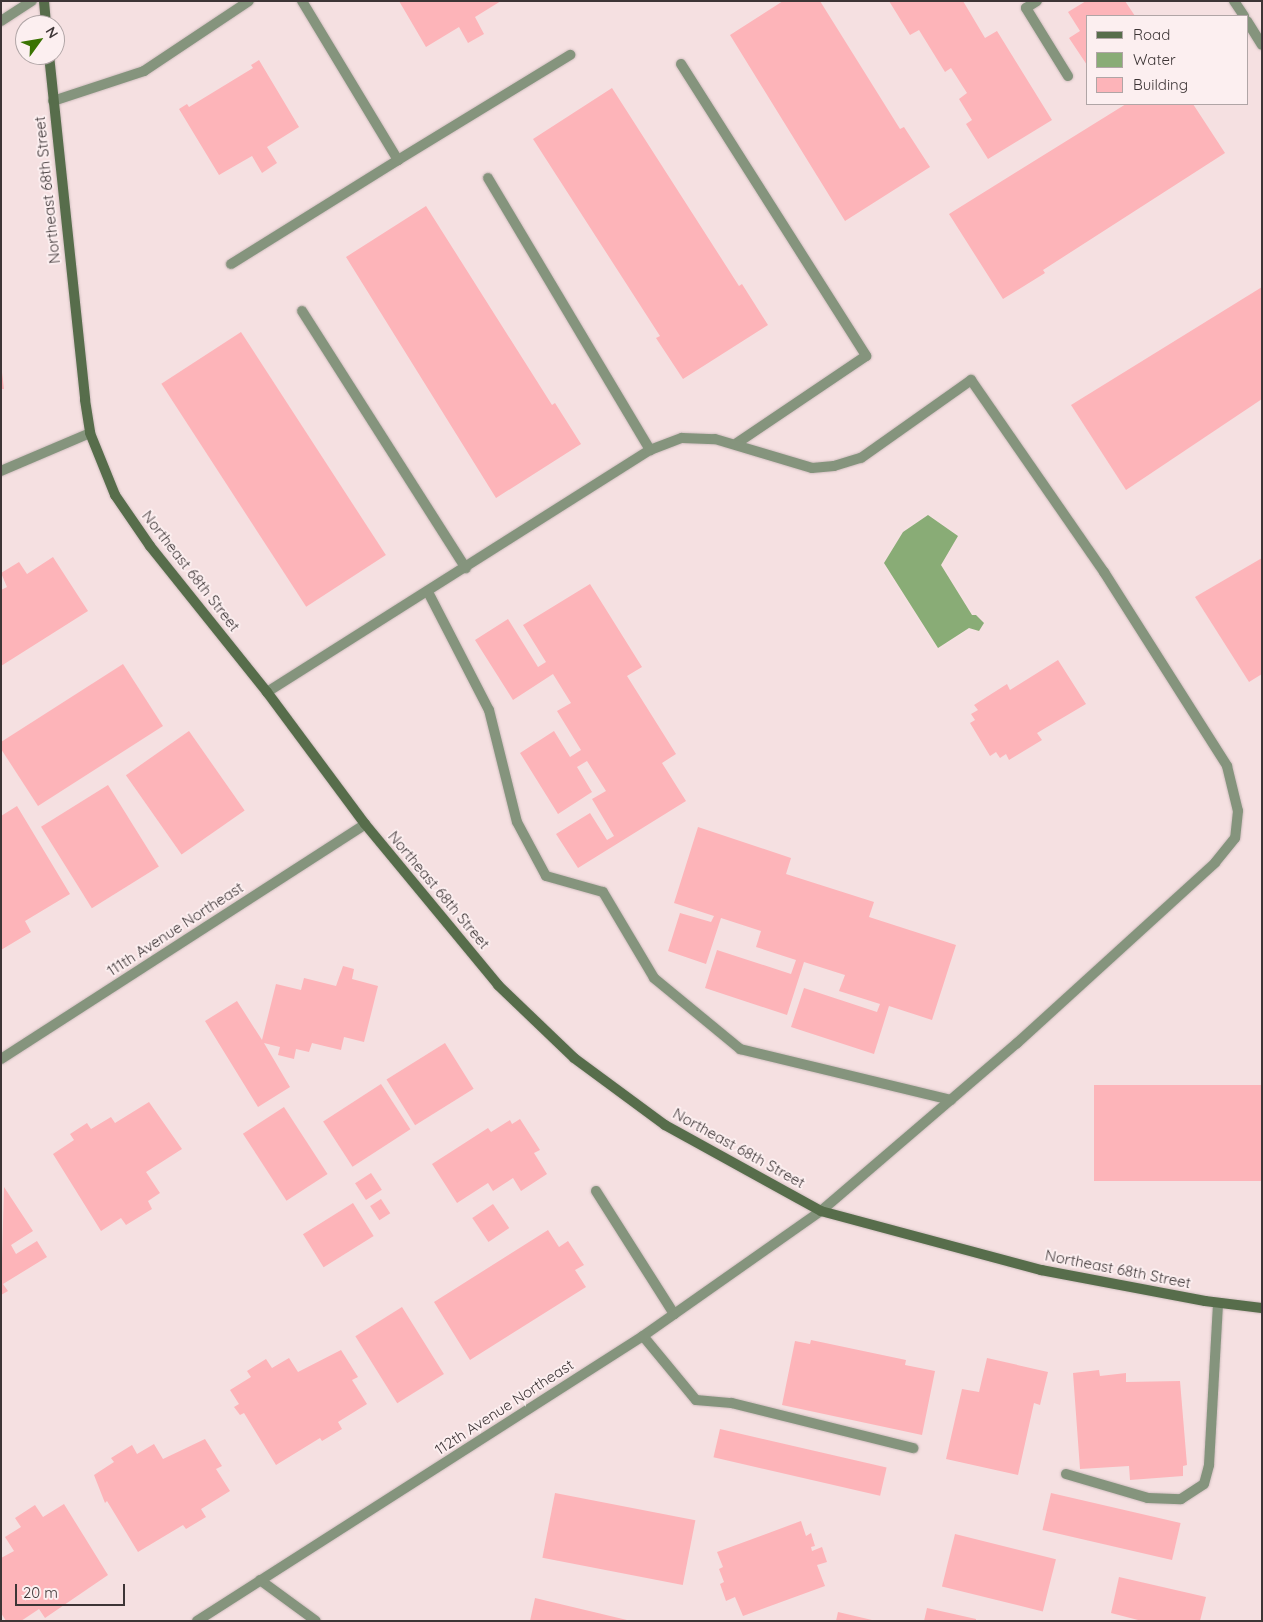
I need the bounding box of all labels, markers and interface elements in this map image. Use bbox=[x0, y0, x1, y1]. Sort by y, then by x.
north arrow bbox=[15, 15, 65, 65]
legend bbox=[1086, 15, 1248, 105]
text: N bbox=[42, 23, 62, 42]
text: Road bbox=[1133, 25, 1170, 44]
text: Water bbox=[1133, 50, 1176, 69]
text: Building bbox=[1133, 75, 1188, 94]
street label: Northeast 68th Street bbox=[30, 115, 64, 265]
street label: Northeast 68th Street bbox=[138, 507, 244, 635]
street label: Northeast 68th Street bbox=[385, 828, 493, 952]
street label: 111th Avenue Northeast bbox=[103, 878, 247, 980]
street label: Northeast 68th Street bbox=[670, 1104, 808, 1192]
street label: Northeast 68th Street bbox=[1044, 1246, 1192, 1292]
street label: 112th Avenue Northeast bbox=[431, 1355, 577, 1459]
scale bar bbox=[18, 1574, 128, 1606]
text: 20 m bbox=[23, 1583, 58, 1602]

